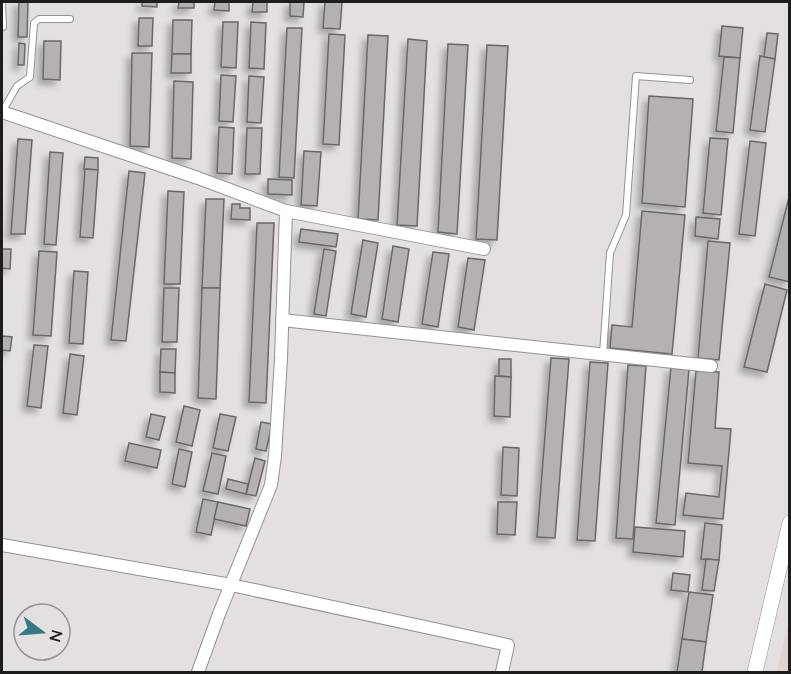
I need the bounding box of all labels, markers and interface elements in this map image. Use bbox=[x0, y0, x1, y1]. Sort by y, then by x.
north arrow bbox=[12, 602, 72, 662]
text: N bbox=[45, 628, 68, 645]

